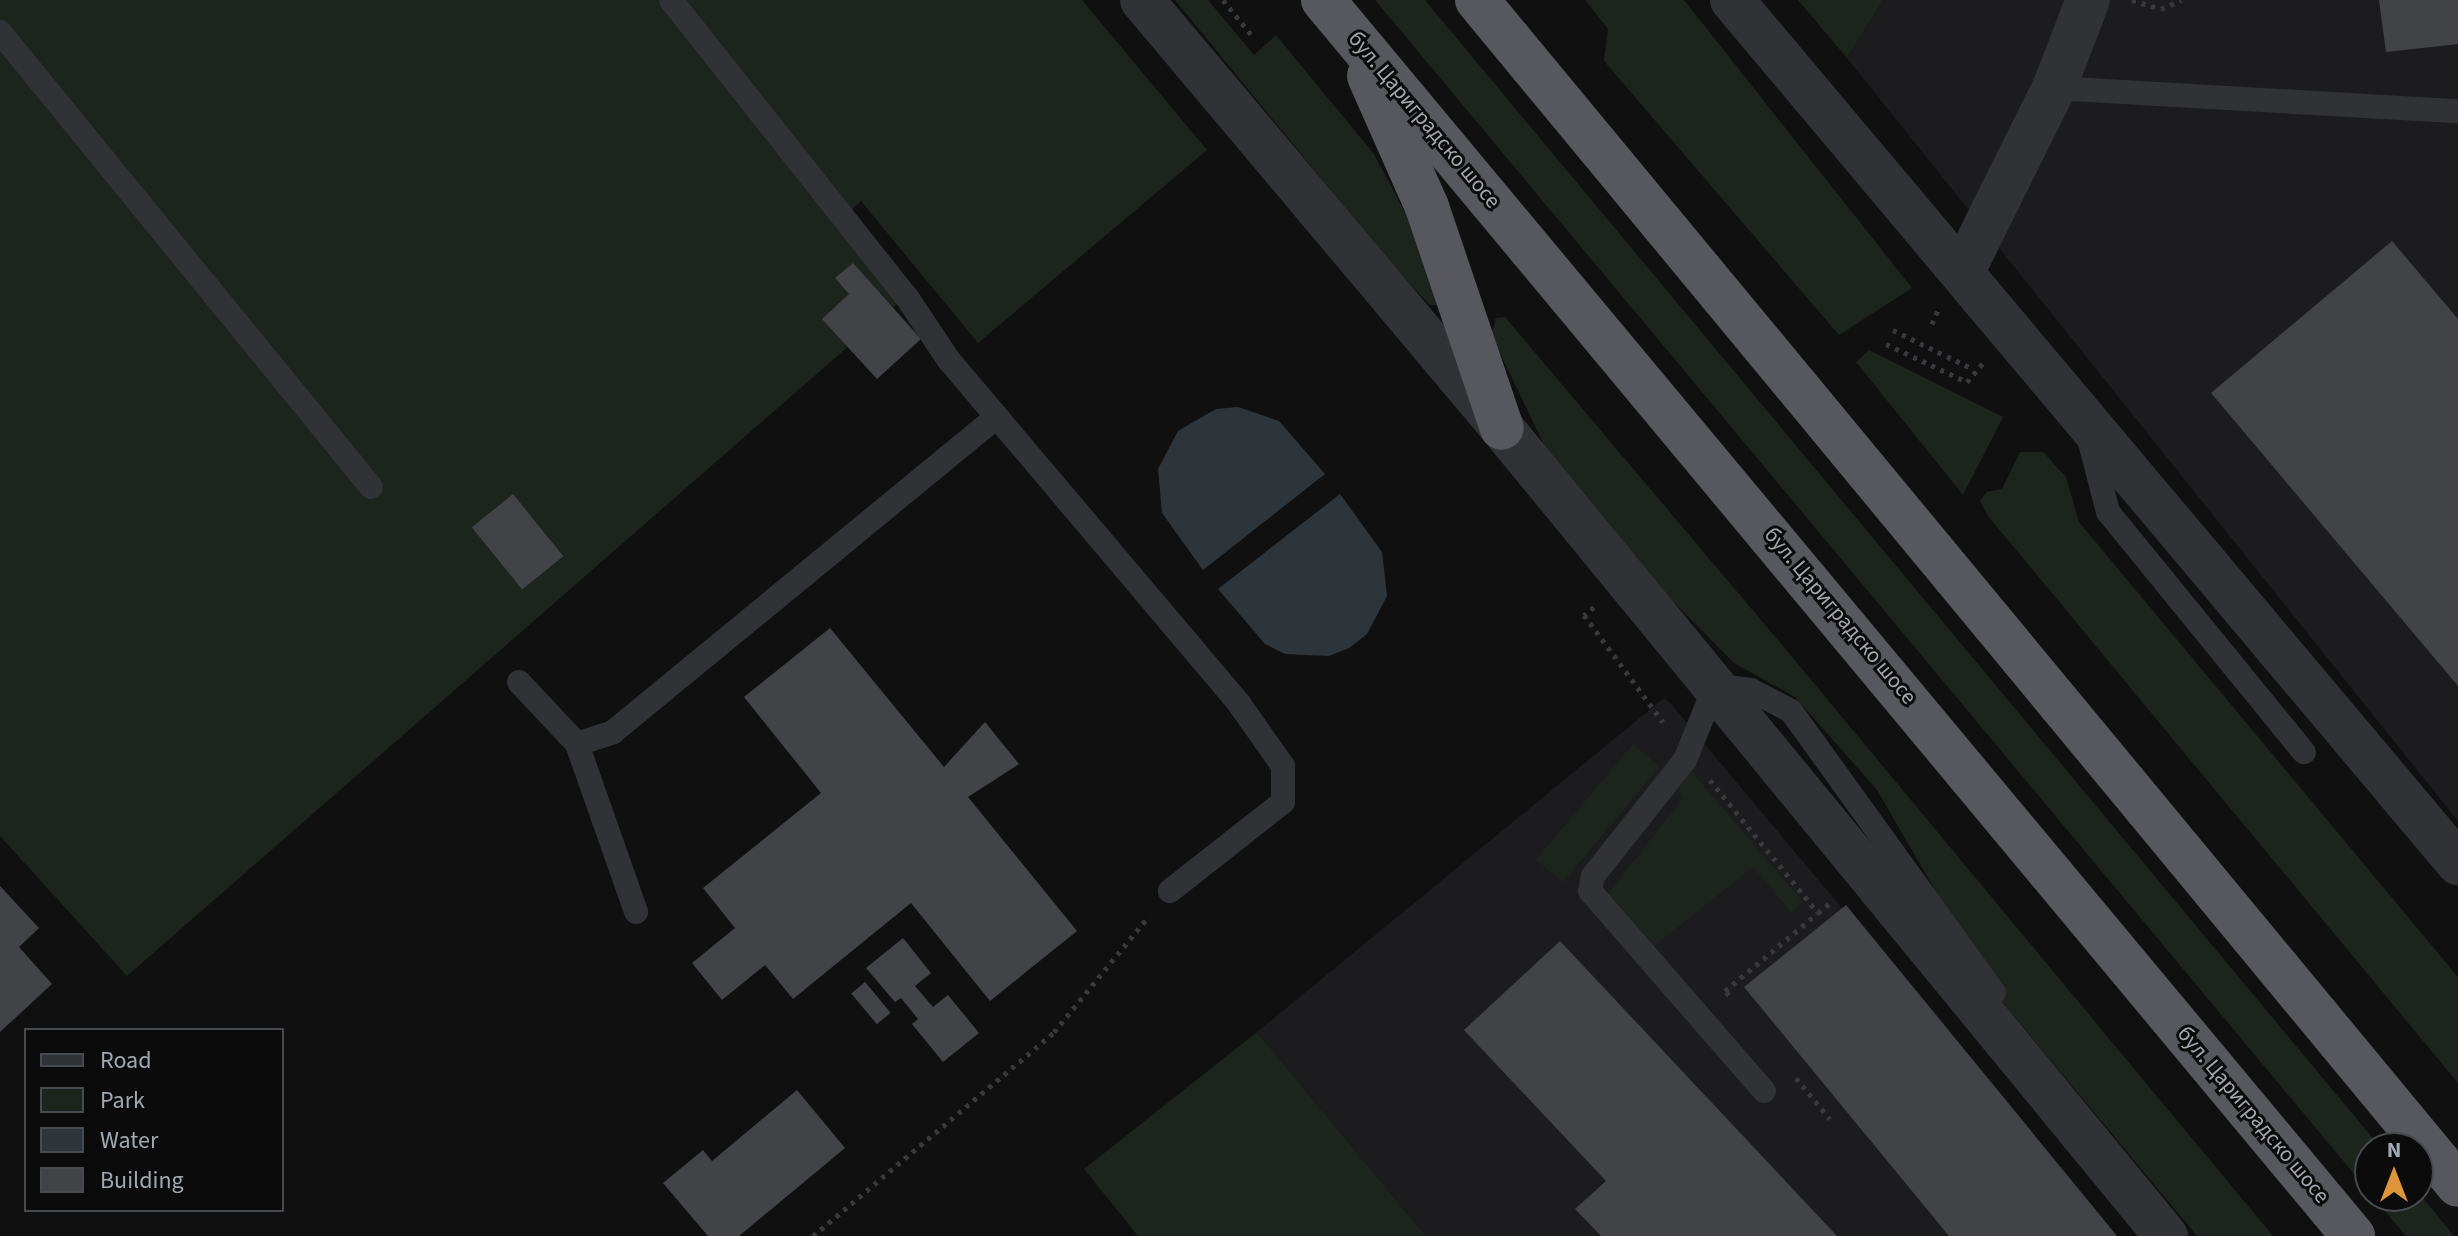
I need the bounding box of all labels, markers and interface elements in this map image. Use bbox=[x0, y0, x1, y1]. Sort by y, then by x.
street label: бул. Цариградско шосе bbox=[1342, 26, 1506, 214]
street label: бул. Цариградско шосе bbox=[1758, 522, 1922, 710]
street label: бул. Цариградско шосе bbox=[2171, 1021, 2335, 1209]
legend bbox=[24, 1028, 284, 1212]
text: Road bbox=[100, 1043, 152, 1078]
text: Park bbox=[100, 1083, 145, 1118]
text: Water bbox=[100, 1123, 158, 1158]
north arrow bbox=[2354, 1132, 2434, 1212]
text: N bbox=[2387, 1134, 2401, 1166]
text: Building bbox=[100, 1163, 184, 1198]

